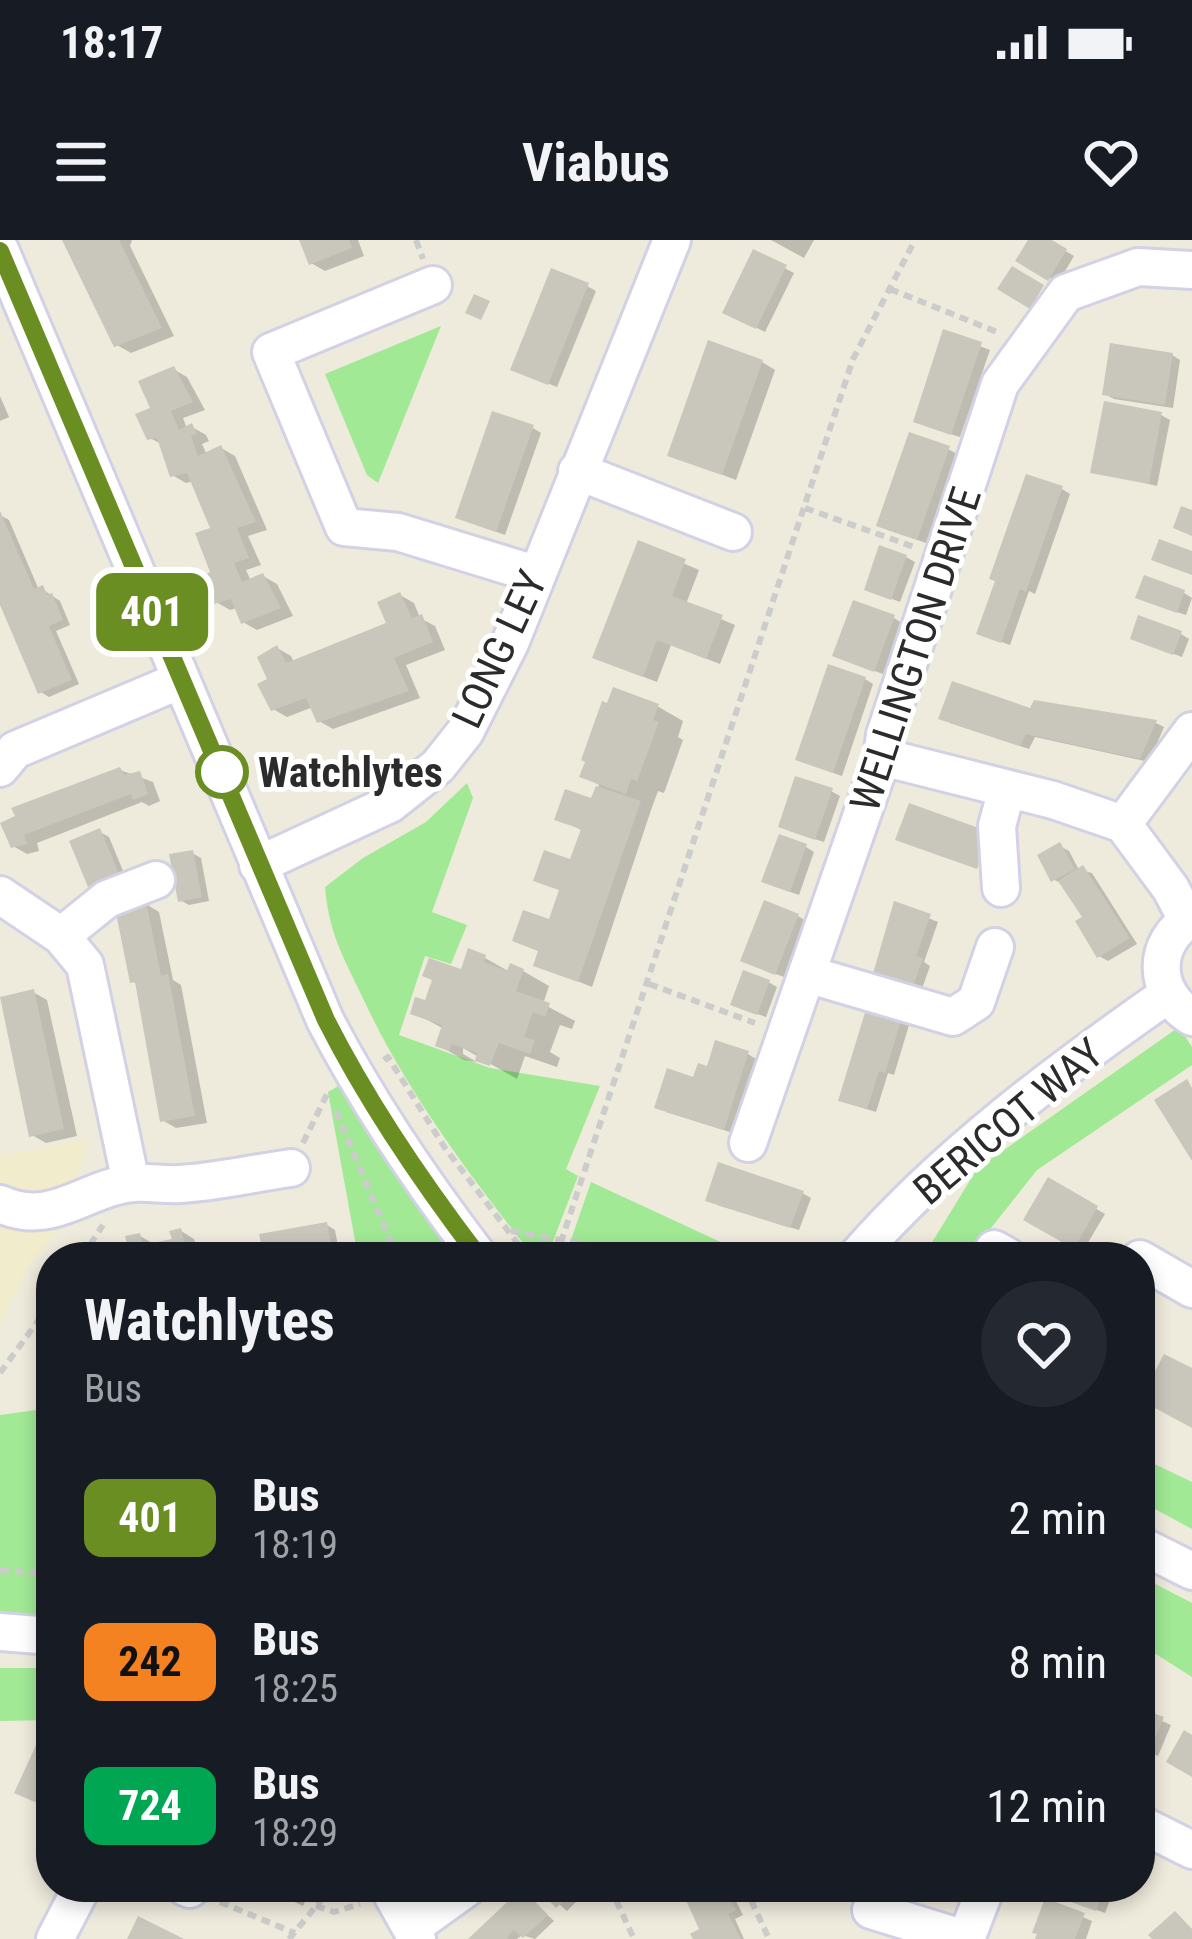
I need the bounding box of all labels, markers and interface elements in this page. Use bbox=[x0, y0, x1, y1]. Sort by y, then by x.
text: 18:17 bbox=[60, 16, 163, 69]
icon: menu bbox=[48, 129, 114, 195]
icon: heart bbox=[1078, 129, 1144, 195]
text: Viabus bbox=[522, 131, 670, 194]
street label: WELLINGTON DRIVE bbox=[840, 481, 991, 817]
street label: LONG LEY bbox=[442, 563, 557, 735]
line badge: 401 bbox=[83, 573, 221, 651]
text: 401 bbox=[120, 587, 184, 636]
marker: Watchlytes bbox=[197, 747, 247, 797]
place label: Watchlytes bbox=[258, 748, 443, 797]
street label: BERICOT WAY bbox=[904, 1028, 1113, 1214]
button: heart bbox=[981, 1281, 1107, 1407]
text: Watchlytes bbox=[84, 1287, 335, 1354]
text: Bus bbox=[84, 1366, 142, 1412]
text: Bus bbox=[252, 1469, 320, 1522]
text: 2 min bbox=[1008, 1492, 1107, 1545]
text: 401 bbox=[118, 1493, 182, 1542]
text: 18:19 bbox=[252, 1522, 338, 1568]
text: Bus bbox=[252, 1613, 320, 1666]
text: 8 min bbox=[1008, 1636, 1107, 1689]
text: 242 bbox=[118, 1637, 182, 1686]
text: 18:25 bbox=[252, 1666, 338, 1712]
text: Bus bbox=[252, 1757, 320, 1810]
text: 12 min bbox=[986, 1780, 1107, 1833]
text: 724 bbox=[118, 1781, 182, 1830]
text: 18:29 bbox=[252, 1810, 338, 1856]

